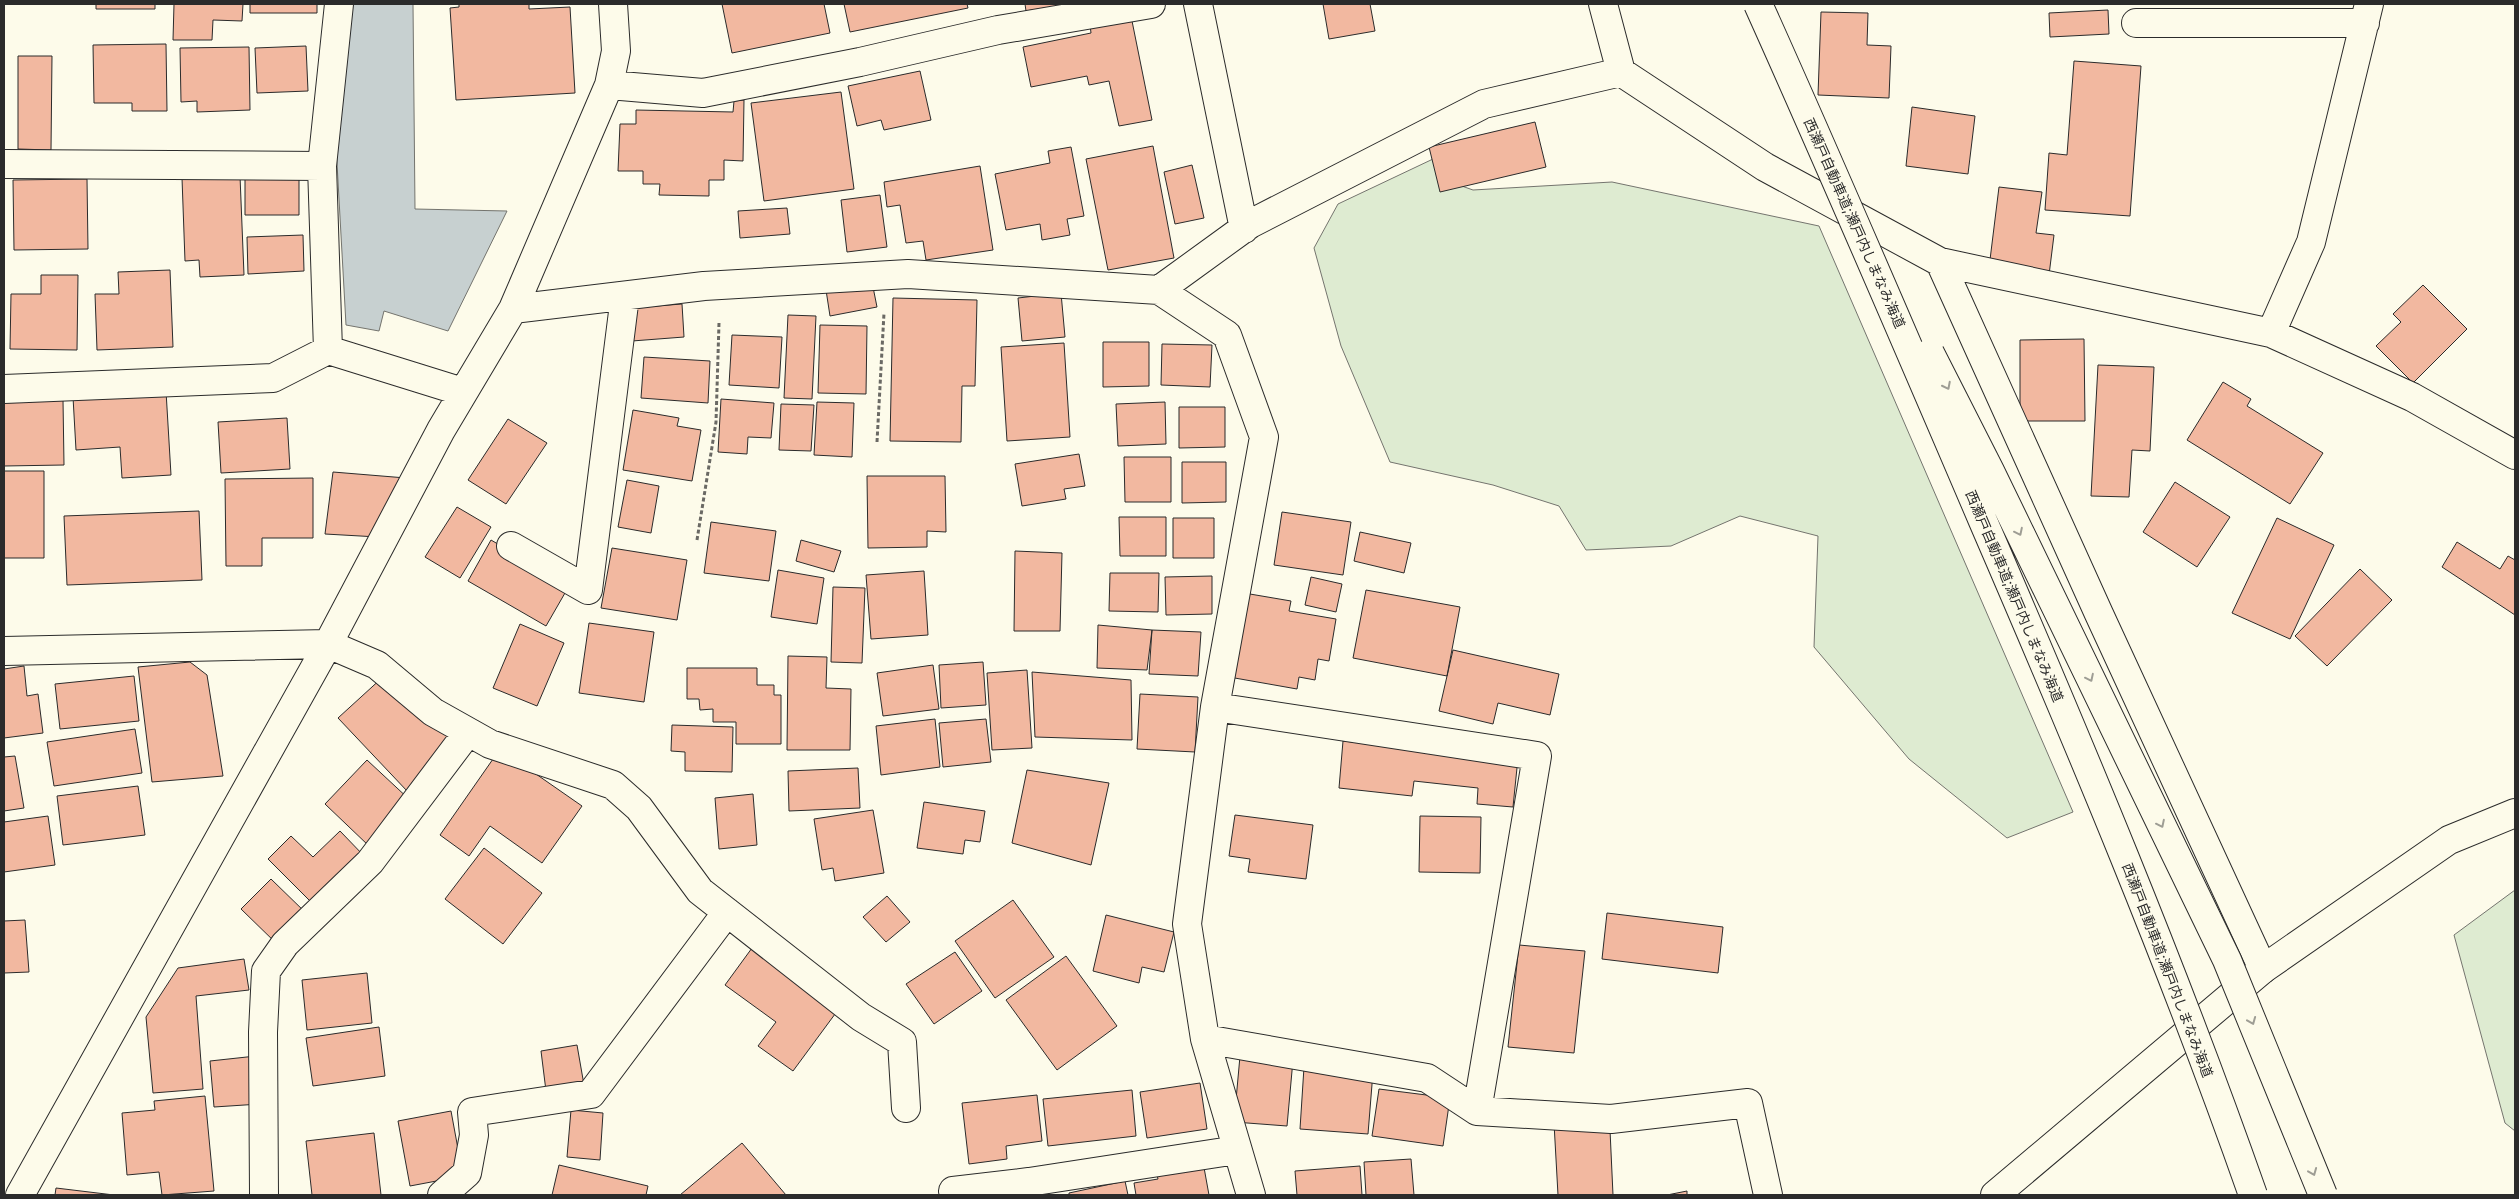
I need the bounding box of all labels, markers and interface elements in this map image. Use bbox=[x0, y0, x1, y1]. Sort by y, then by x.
street label: 西瀬戸自動車道;瀬戸内しまなみ海道 bbox=[1801, 115, 1909, 331]
one-way arrow bbox=[1941, 381, 1951, 390]
street label: 西瀬戸自動車道;瀬戸内しまなみ海道 bbox=[1963, 488, 2067, 704]
one-way arrow bbox=[2013, 527, 2024, 536]
one-way arrow bbox=[2084, 673, 2094, 682]
one-way arrow bbox=[2155, 819, 2165, 828]
street label: 西瀬戸自動車道;瀬戸内しまなみ海道 bbox=[2119, 860, 2217, 1080]
one-way arrow bbox=[2245, 1016, 2256, 1025]
one-way arrow bbox=[2307, 1167, 2317, 1176]

